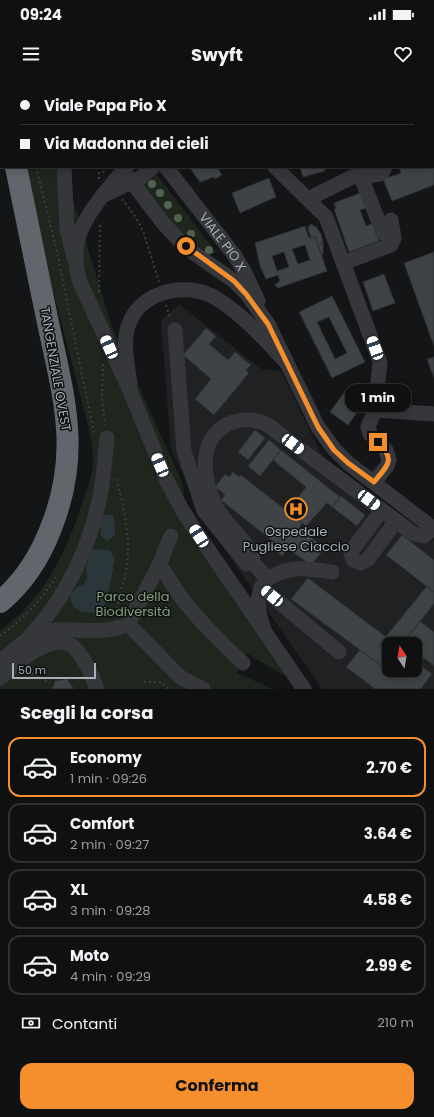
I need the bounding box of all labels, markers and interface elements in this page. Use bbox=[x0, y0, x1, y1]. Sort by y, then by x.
text: 09:24 bbox=[20, 4, 62, 25]
text: Swyft bbox=[191, 42, 243, 67]
icon: menu bbox=[20, 43, 42, 65]
icon: heart bbox=[392, 43, 414, 65]
text: Viale Papa Pio X bbox=[44, 95, 167, 116]
text: Via Madonna dei cieli bbox=[44, 133, 209, 154]
street label: VIALE PIO X bbox=[195, 208, 251, 275]
route start bbox=[177, 237, 195, 255]
street label: TANGENZIALE OVEST bbox=[35, 305, 76, 433]
car bbox=[99, 334, 119, 360]
car bbox=[365, 335, 385, 361]
callout: 1 min bbox=[345, 384, 411, 412]
text: 1 min bbox=[361, 388, 395, 407]
car bbox=[280, 432, 306, 456]
route end bbox=[369, 433, 387, 451]
car bbox=[150, 452, 170, 478]
car bbox=[356, 488, 382, 512]
hospital icon: Ospedale Pugliese Ciaccio bbox=[283, 496, 309, 522]
place label: Ospedale Pugliese Ciaccio bbox=[243, 522, 349, 556]
car bbox=[187, 523, 211, 549]
car bbox=[259, 584, 285, 608]
park label: Parco della Biodiversità bbox=[95, 587, 171, 621]
north arrow bbox=[382, 637, 422, 677]
map controls bbox=[382, 637, 422, 677]
scale bar bbox=[12, 661, 96, 680]
text: 50 m bbox=[18, 662, 46, 678]
text: Scegli la corsa bbox=[20, 700, 153, 725]
text: Economy bbox=[70, 747, 142, 768]
icon: car bbox=[22, 749, 58, 785]
text: 2.70 € bbox=[366, 757, 412, 778]
text: 1 min · 09:26 bbox=[70, 769, 147, 788]
text: Comfort bbox=[70, 813, 134, 834]
icon: car bbox=[22, 815, 58, 851]
text: 3.64 € bbox=[364, 823, 412, 844]
text: 2 min · 09:27 bbox=[70, 835, 149, 854]
text: XL bbox=[70, 879, 88, 900]
icon: car bbox=[22, 881, 58, 917]
text: 4.58 € bbox=[363, 889, 412, 910]
text: 3 min · 09:28 bbox=[70, 901, 151, 920]
text: Moto bbox=[70, 945, 109, 966]
icon: car bbox=[22, 947, 58, 983]
text: 2.99 € bbox=[366, 955, 412, 976]
text: 4 min · 09:29 bbox=[70, 967, 151, 986]
icon: cash bbox=[20, 1012, 42, 1034]
text: Contanti bbox=[52, 1013, 117, 1034]
text: 210 m bbox=[377, 1013, 414, 1032]
button: Conferma bbox=[20, 1063, 414, 1109]

